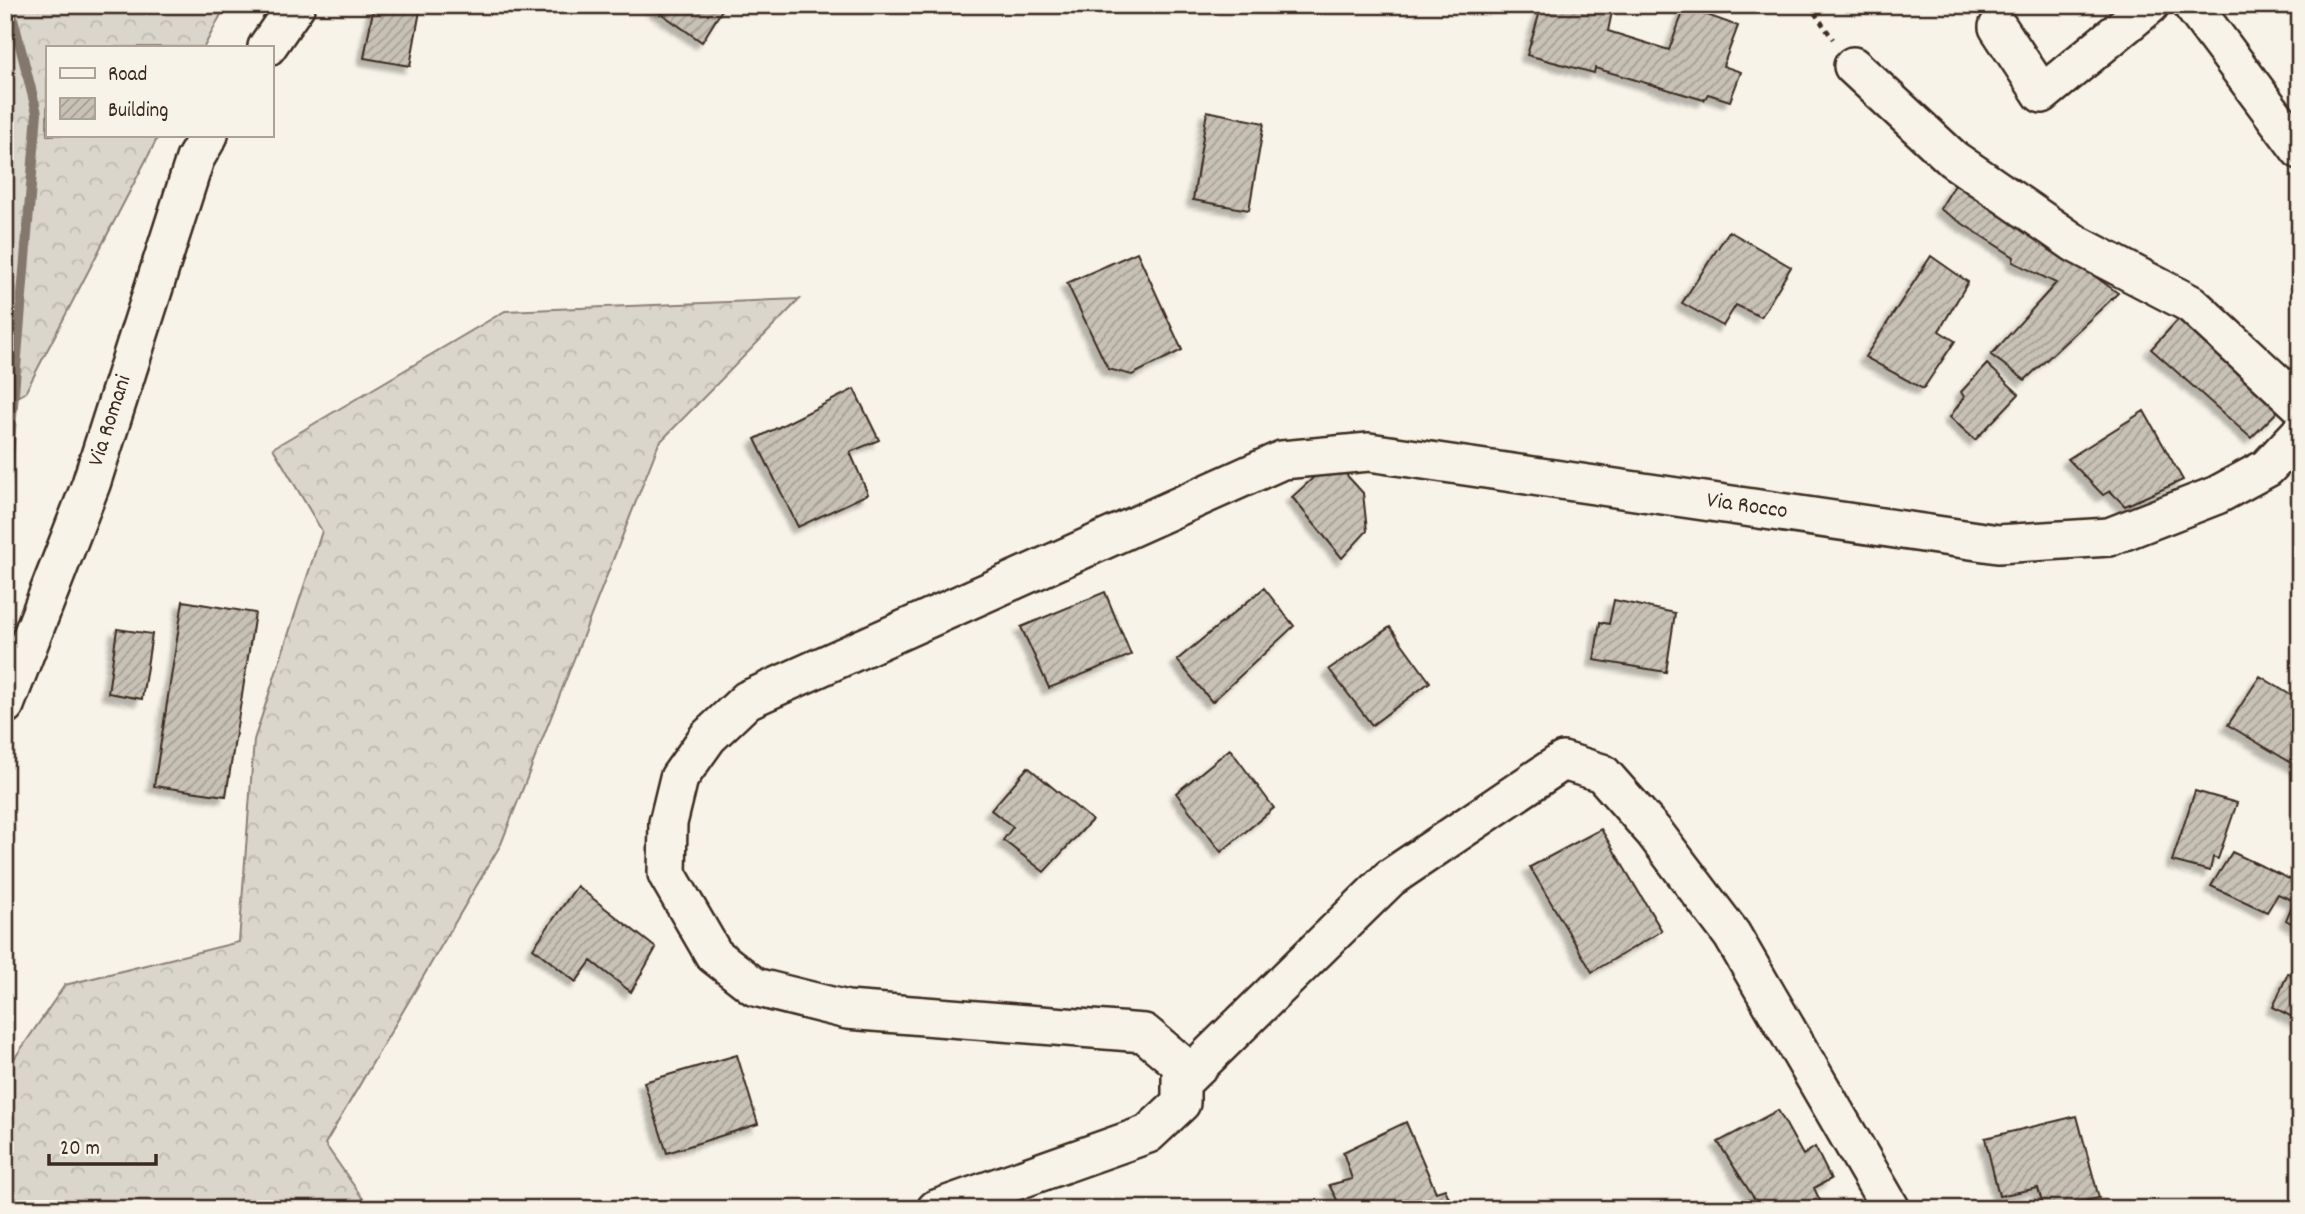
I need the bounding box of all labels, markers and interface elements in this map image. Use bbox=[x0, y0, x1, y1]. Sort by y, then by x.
legend bbox=[46, 46, 273, 136]
text: Road bbox=[108, 61, 147, 91]
text: Building bbox=[108, 97, 168, 127]
street label: Via Romani bbox=[81, 371, 141, 471]
street label: Via Rocco bbox=[1704, 485, 1790, 529]
scale bar bbox=[49, 1123, 156, 1167]
text: 20 m bbox=[60, 1135, 100, 1165]

